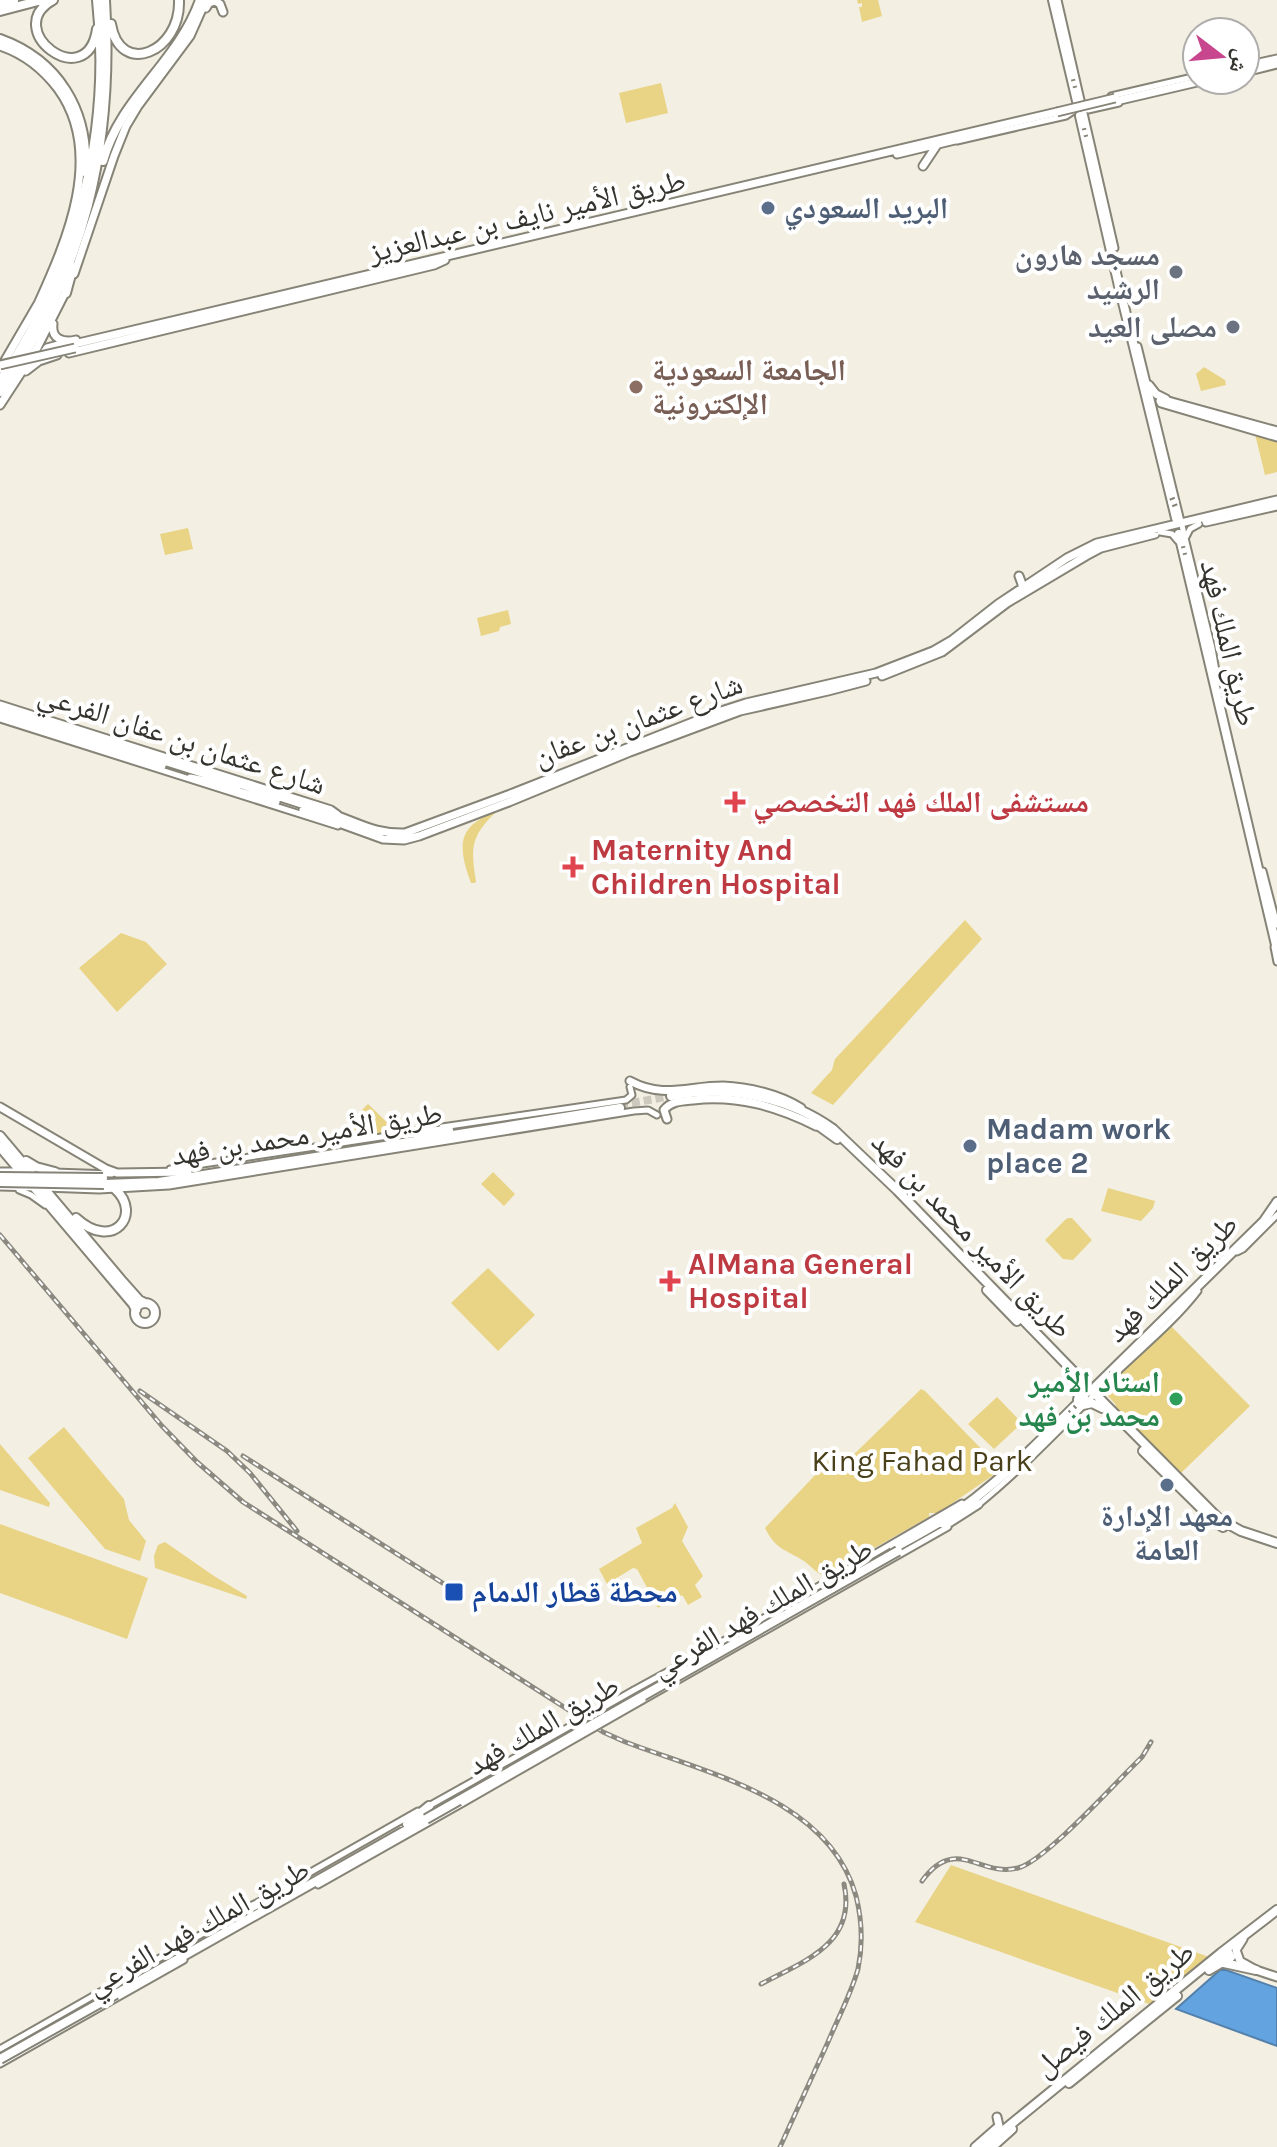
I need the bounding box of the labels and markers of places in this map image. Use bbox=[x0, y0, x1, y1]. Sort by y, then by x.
place label: البريد السعودي bbox=[784, 190, 948, 231]
marker: البريد السعودي bbox=[759, 199, 777, 217]
place label: مسجد هارون الرشيد bbox=[1015, 237, 1160, 307]
marker: مسجد هارون الرشيد bbox=[1167, 263, 1185, 281]
place label: مصلى العيد bbox=[1088, 309, 1217, 345]
marker: مصلى العيد bbox=[1224, 318, 1242, 336]
place label: الجامعة السعودية الإلكترونية bbox=[652, 352, 846, 422]
marker: الجامعة السعودية الإلكترونية bbox=[627, 378, 645, 396]
place label: مستشفى الملك فهد التخصصي bbox=[753, 784, 1089, 825]
marker: مستشفى الملك فهد التخصصي bbox=[724, 791, 746, 813]
place label: Maternity And Children Hospital bbox=[591, 832, 841, 902]
marker: Maternity And Children Hospital bbox=[562, 856, 584, 878]
place label: Madam work place 2 bbox=[986, 1111, 1171, 1181]
marker: Madam work place 2 bbox=[961, 1137, 979, 1155]
place label: AlMana General Hospital bbox=[688, 1246, 913, 1316]
marker: AlMana General Hospital bbox=[659, 1270, 681, 1292]
place label: استاد الأمير محمد بن فهد bbox=[1018, 1364, 1160, 1434]
marker: استاد الأمير محمد بن فهد bbox=[1167, 1390, 1185, 1408]
marker: معهد الإدارة العامة bbox=[1158, 1476, 1176, 1494]
place label: معهد الإدارة العامة bbox=[1101, 1498, 1233, 1568]
place label: محطة قطار الدمام bbox=[472, 1574, 678, 1613]
marker: محطة قطار الدمام bbox=[443, 1581, 465, 1603]

